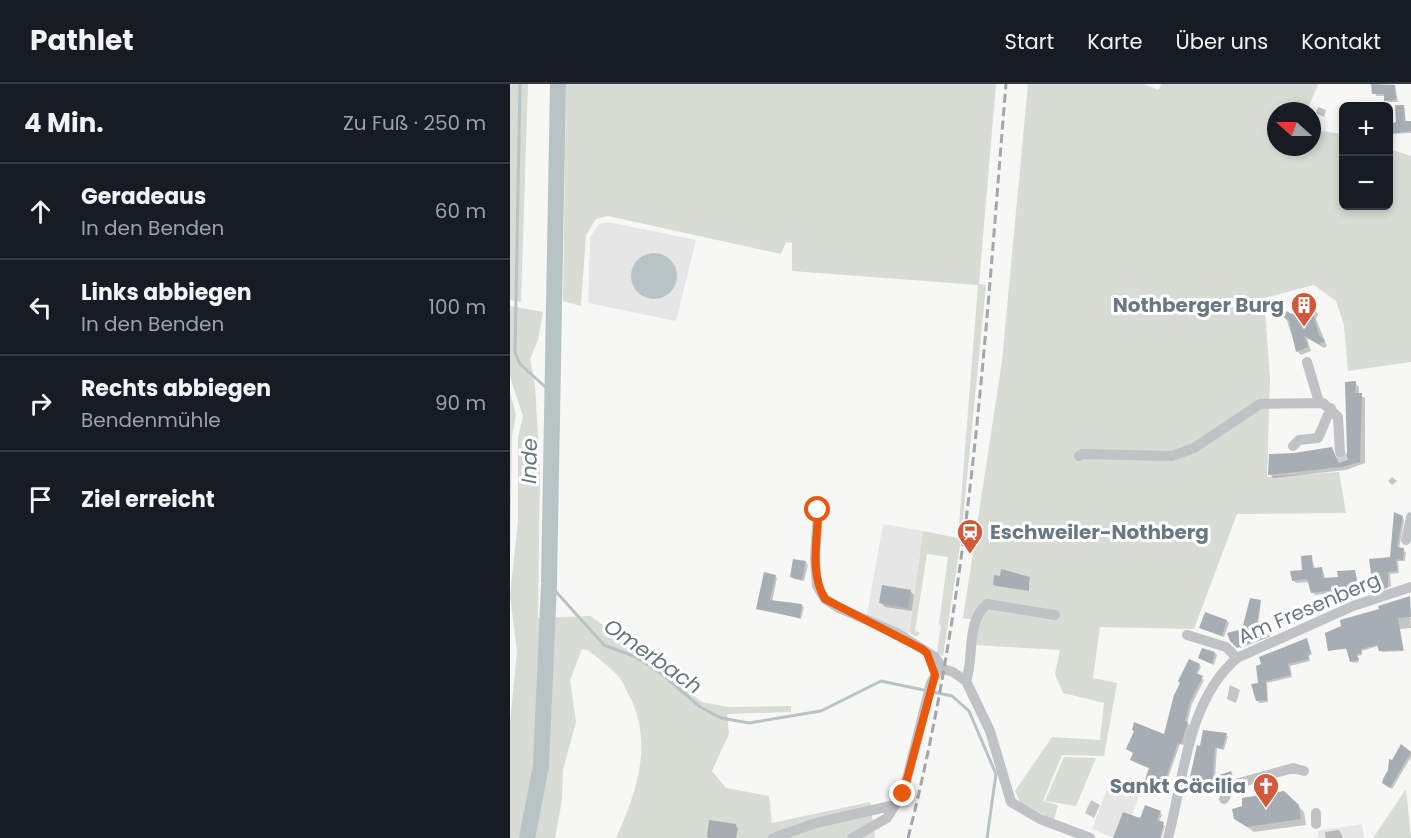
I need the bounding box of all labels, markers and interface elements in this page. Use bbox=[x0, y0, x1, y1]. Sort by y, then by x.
text: Pathlet bbox=[30, 21, 134, 60]
text: Start bbox=[1005, 27, 1054, 56]
text: Karte bbox=[1087, 27, 1143, 56]
text: Über uns bbox=[1176, 27, 1268, 56]
text: Kontakt bbox=[1301, 27, 1381, 56]
north arrow bbox=[1267, 102, 1321, 156]
map controls bbox=[1339, 102, 1393, 210]
button: + bbox=[1339, 102, 1393, 156]
text: 4 Min. bbox=[24, 105, 104, 141]
text: Zu Fuß · 250 m bbox=[343, 109, 486, 137]
button: − bbox=[1339, 156, 1393, 210]
text: Geradeaus bbox=[81, 181, 206, 212]
icon: ahead bbox=[24, 195, 57, 228]
text: 60 m bbox=[435, 197, 486, 225]
text: In den Benden bbox=[81, 214, 224, 242]
text: Links abbiegen bbox=[81, 277, 252, 308]
building icon: Nothberger Burg bbox=[1289, 290, 1319, 328]
icon: left bbox=[24, 291, 57, 324]
place label: Nothberger Burg bbox=[1113, 291, 1284, 319]
text: 100 m bbox=[429, 293, 486, 321]
text: In den Benden bbox=[81, 310, 224, 338]
text: Rechts abbiegen bbox=[81, 373, 271, 404]
icon: right bbox=[24, 387, 57, 420]
text: 90 m bbox=[435, 389, 486, 417]
text: Bendenmühle bbox=[81, 406, 221, 434]
water label: Inde bbox=[514, 438, 544, 484]
icon: arrive bbox=[24, 483, 57, 516]
text: Ziel erreicht bbox=[81, 484, 215, 515]
route start bbox=[804, 496, 830, 522]
station icon: Eschweiler-Nothberg bbox=[955, 517, 985, 555]
place label: Eschweiler-Nothberg bbox=[990, 518, 1209, 546]
street label: Am Fresenberg bbox=[1234, 565, 1384, 651]
water label: Omerbach bbox=[598, 612, 708, 700]
church icon: Sankt Cäcilia bbox=[1251, 771, 1281, 809]
place label: Sankt Cäcilia bbox=[1110, 772, 1246, 800]
route end bbox=[889, 780, 915, 806]

